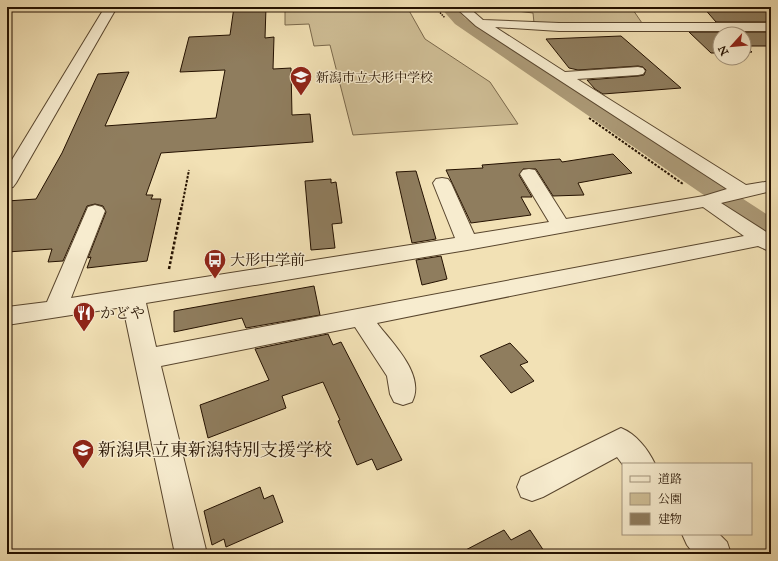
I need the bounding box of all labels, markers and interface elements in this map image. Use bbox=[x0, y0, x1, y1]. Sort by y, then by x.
north arrow bbox=[712, 26, 752, 66]
text: N bbox=[715, 43, 731, 57]
school or university icon: 新潟市立大形中学校 bbox=[288, 64, 314, 97]
place label: 新潟市立大形中学校 bbox=[316, 70, 433, 86]
bus stop icon: 大形中学前 bbox=[202, 247, 228, 280]
place label: 大形中学前 bbox=[230, 251, 305, 269]
restaurant icon: かどや bbox=[71, 300, 97, 333]
place label: かどや bbox=[100, 304, 145, 322]
school or university icon: 新潟県立東新潟特別支援学校 bbox=[70, 437, 96, 470]
place label: 新潟県立東新潟特別支援学校 bbox=[98, 439, 332, 461]
legend bbox=[622, 463, 752, 535]
text: 道路 bbox=[658, 472, 682, 486]
text: 公園 bbox=[658, 492, 682, 506]
text: 建物 bbox=[658, 512, 682, 526]

